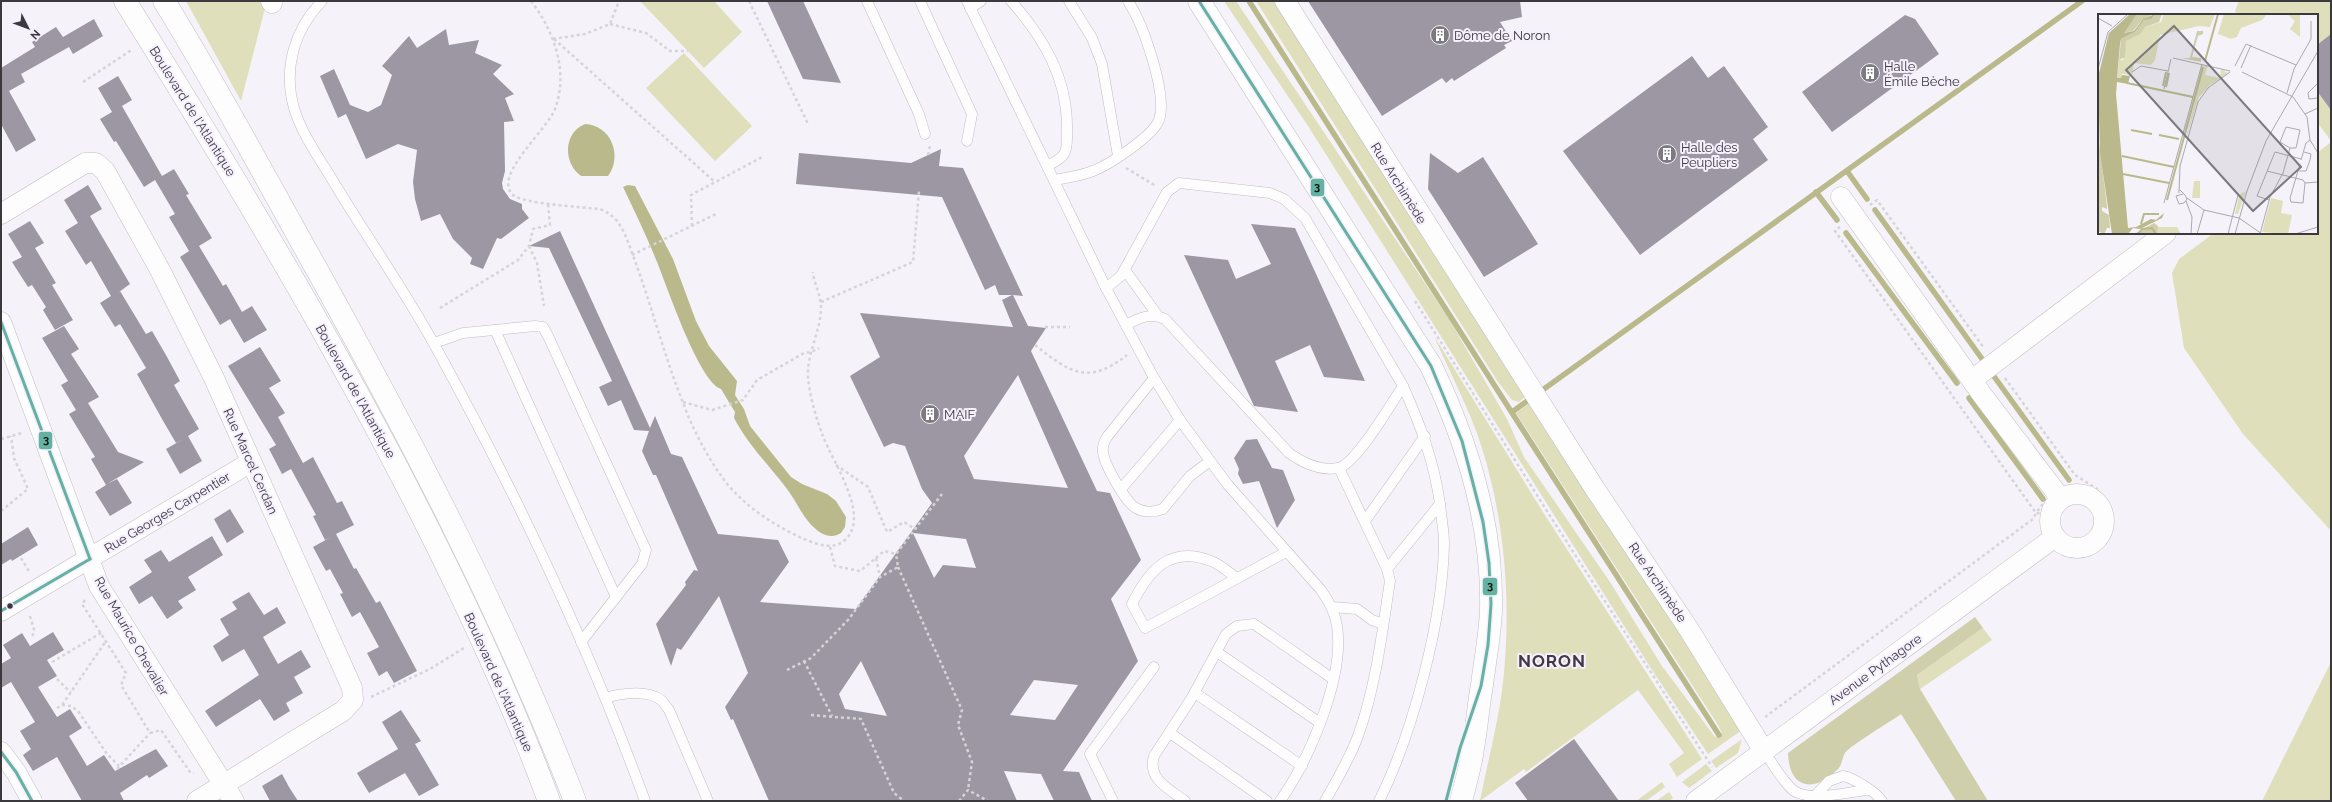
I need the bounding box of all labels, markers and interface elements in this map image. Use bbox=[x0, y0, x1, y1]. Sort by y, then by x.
north arrow bbox=[8, 8, 48, 48]
inset map bbox=[2098, 14, 2318, 234]
building icon: Dôme de Noron bbox=[1429, 24, 1451, 46]
text: N bbox=[27, 27, 43, 42]
place label: Dôme de Noron bbox=[1454, 28, 1550, 43]
street label: Boulevard de l'Atlantique bbox=[146, 44, 239, 179]
place label: Halle Émile Bèche bbox=[1884, 59, 1960, 89]
building icon: Halle Émile Bèche bbox=[1859, 62, 1881, 84]
street label: Rue Archimède bbox=[1368, 140, 1430, 227]
place label: Halle des Peupliers bbox=[1681, 140, 1738, 170]
building icon: Halle des Peupliers bbox=[1656, 143, 1678, 165]
line badge: 3 bbox=[1310, 178, 1325, 197]
text: 3 bbox=[1314, 181, 1320, 194]
street label: Boulevard de l'Atlantique bbox=[313, 322, 399, 461]
building icon: MAIF bbox=[919, 403, 941, 425]
street label: Rue Marcel Cerdan bbox=[220, 406, 281, 517]
place label: MAIF bbox=[944, 407, 975, 422]
line badge: 3 bbox=[38, 431, 53, 450]
text: 3 bbox=[43, 434, 49, 447]
street label: Rue Georges Carpentier bbox=[101, 469, 233, 556]
street label: Rue Archimède bbox=[1625, 540, 1690, 625]
street label: Rue Maurice Chevalier bbox=[91, 574, 172, 699]
line badge: 3 bbox=[1482, 577, 1498, 596]
text: 3 bbox=[1487, 580, 1493, 593]
unlabelled marker bbox=[5, 601, 15, 611]
street label: Boulevard de l'Atlantique bbox=[461, 610, 536, 754]
street label: Avenue Pythagore bbox=[1826, 631, 1925, 708]
district label: NORON bbox=[1518, 651, 1586, 671]

